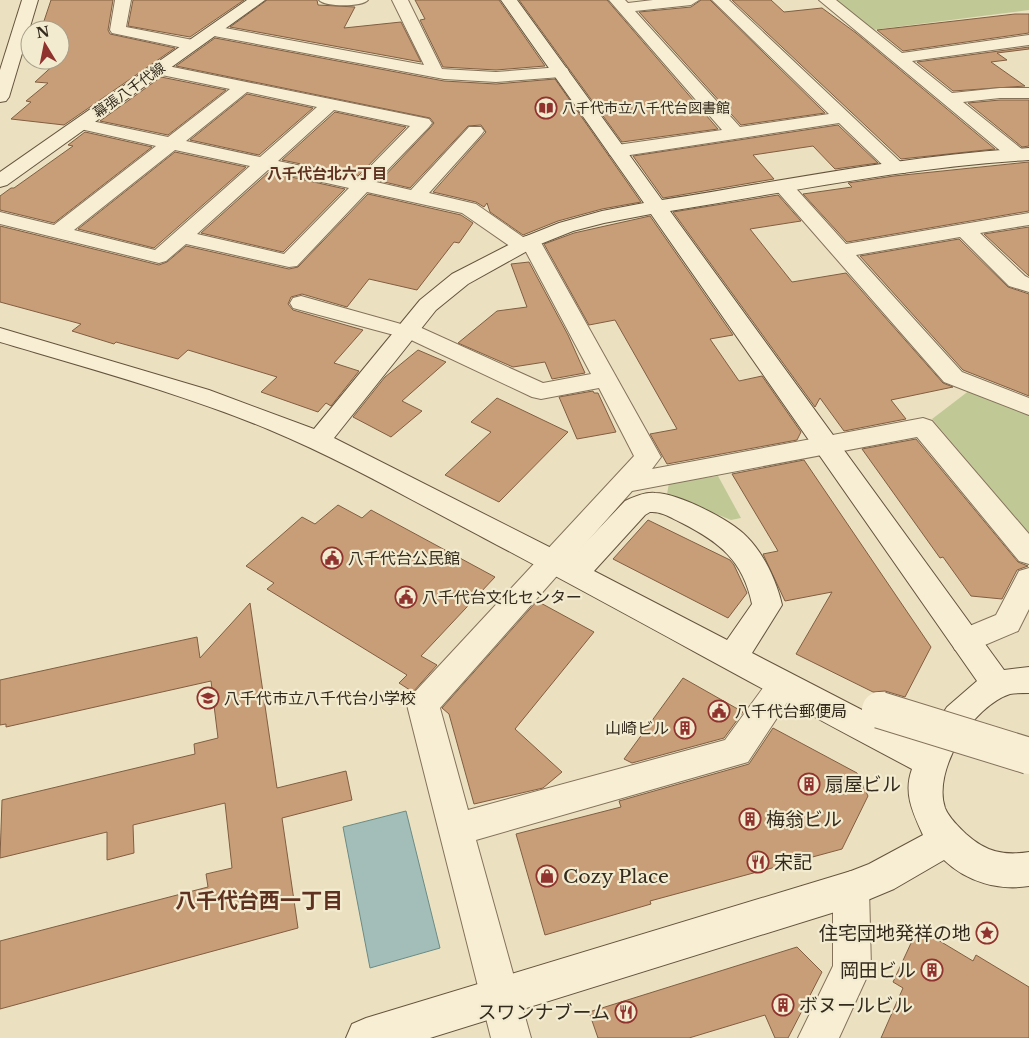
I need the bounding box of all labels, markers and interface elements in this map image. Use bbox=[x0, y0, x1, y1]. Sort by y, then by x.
north arrow bbox=[20, 20, 70, 70]
text: N bbox=[35, 22, 51, 42]
street label: 幕張八千代線 bbox=[89, 59, 169, 121]
library icon: 八千代市立八千代台図書館 bbox=[534, 96, 558, 120]
place label: 八千代市立八千代台図書館 bbox=[562, 99, 730, 117]
district label: 八千代台北六丁目 bbox=[267, 164, 387, 183]
public building icon: 八千代台公民館 bbox=[320, 546, 344, 570]
place label: 八千代台公民館 bbox=[348, 548, 460, 568]
public building icon: 八千代台文化センター bbox=[394, 585, 418, 609]
place label: 八千代台文化センター bbox=[422, 587, 582, 607]
school or university icon: 八千代市立八千代台小学校 bbox=[196, 686, 220, 710]
place label: 八千代市立八千代台小学校 bbox=[224, 688, 416, 708]
public building icon: 八千代台郵便局 bbox=[707, 699, 731, 723]
place label: 八千代台郵便局 bbox=[735, 701, 847, 721]
building icon: 山崎ビル bbox=[673, 716, 697, 740]
place label: 山崎ビル bbox=[605, 718, 669, 738]
building icon: 扇屋ビル bbox=[797, 772, 821, 796]
place label: 扇屋ビル bbox=[825, 773, 901, 796]
building icon: 梅翁ビル bbox=[738, 807, 762, 831]
place label: 梅翁ビル bbox=[766, 808, 842, 831]
restaurant icon: 宋記 bbox=[746, 850, 770, 874]
place label: 宋記 bbox=[774, 851, 812, 874]
shop icon: Cozy Place bbox=[535, 864, 559, 888]
place label: Cozy Place bbox=[563, 865, 669, 888]
district label: 八千代台西一丁目 bbox=[175, 888, 343, 914]
place icon: 住宅団地発祥の地 bbox=[975, 921, 999, 945]
place label: 住宅団地発祥の地 bbox=[819, 922, 971, 945]
building icon: 岡田ビル bbox=[920, 958, 944, 982]
place label: 岡田ビル bbox=[840, 959, 916, 982]
building icon: ボヌールビル bbox=[771, 993, 795, 1017]
place label: ボヌールビル bbox=[799, 994, 913, 1017]
restaurant icon: スワンナブーム bbox=[614, 1000, 638, 1024]
place label: スワンナブーム bbox=[478, 1001, 610, 1024]

